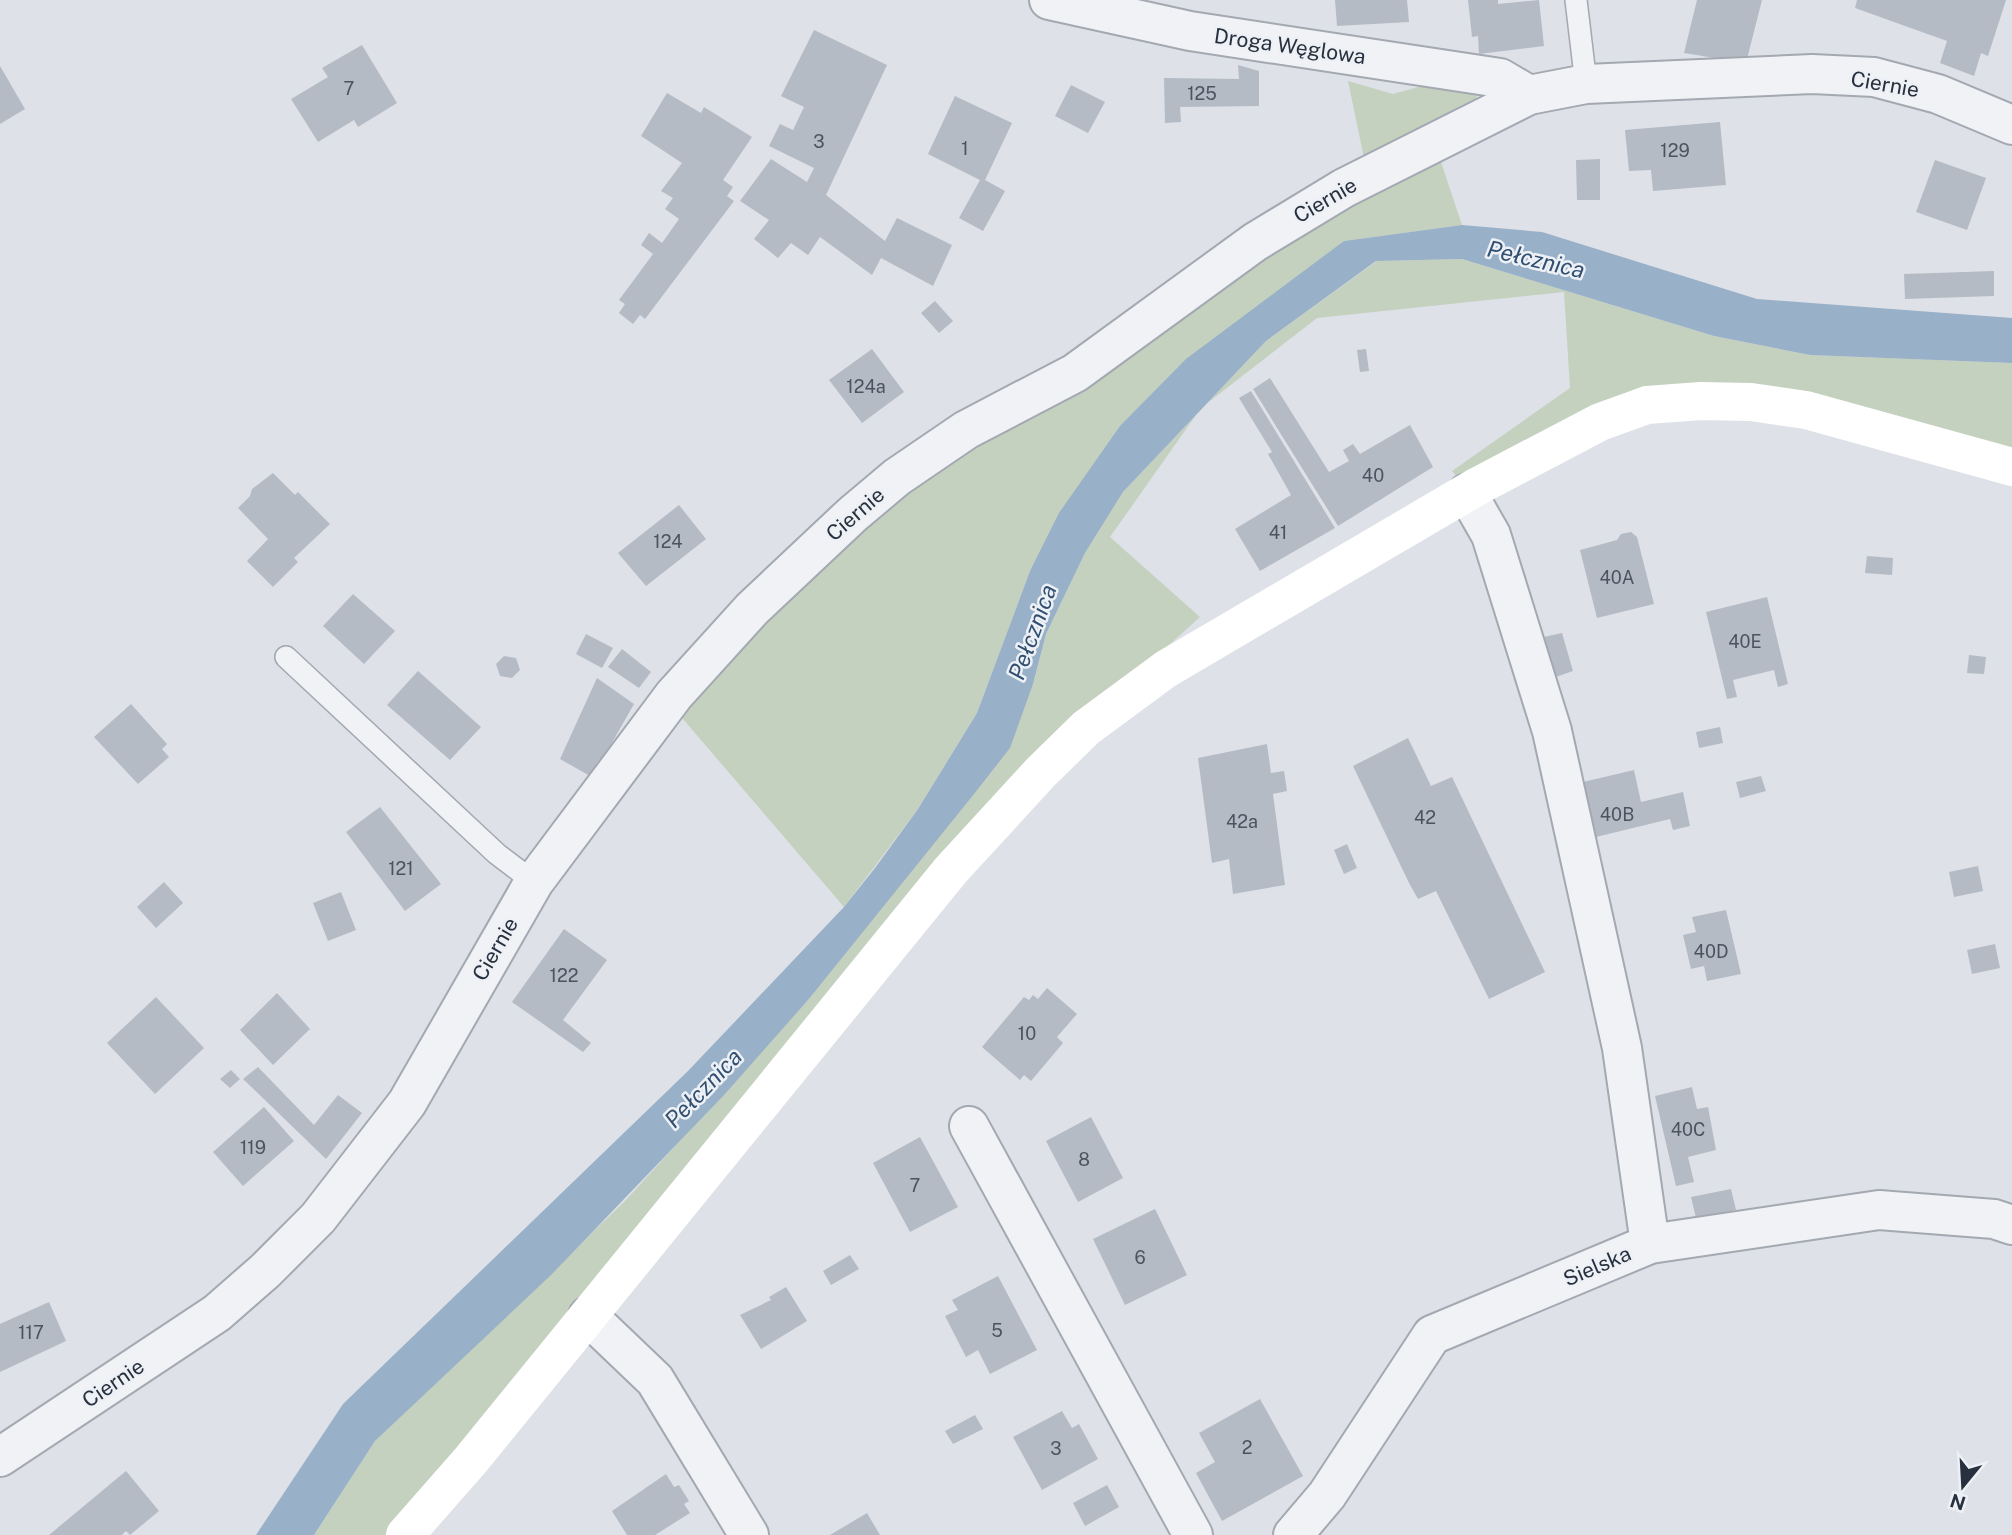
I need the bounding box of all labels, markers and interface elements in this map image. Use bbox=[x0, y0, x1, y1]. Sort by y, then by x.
street label: Droga Węglowa bbox=[1213, 23, 1367, 69]
street label: Ciernie bbox=[1849, 66, 1921, 102]
house number: 7 bbox=[344, 78, 354, 99]
house number: 125 bbox=[1187, 83, 1217, 104]
house number: 3 bbox=[813, 131, 825, 152]
house number: 1 bbox=[961, 138, 969, 159]
house number: 129 bbox=[1660, 140, 1690, 161]
street label: Ciernie bbox=[1289, 172, 1361, 228]
water label: Pełcznica bbox=[1485, 235, 1587, 283]
house number: 124a bbox=[846, 376, 886, 397]
house number: 40 bbox=[1362, 465, 1384, 486]
street label: Ciernie bbox=[821, 482, 889, 546]
house number: 41 bbox=[1269, 522, 1287, 543]
house number: 124 bbox=[653, 531, 683, 552]
house number: 40A bbox=[1599, 567, 1635, 588]
water label: Pełcznica bbox=[1002, 581, 1062, 683]
house number: 40E bbox=[1728, 631, 1762, 652]
house number: 40B bbox=[1600, 804, 1634, 825]
house number: 42 bbox=[1414, 807, 1436, 828]
house number: 42a bbox=[1226, 811, 1258, 832]
house number: 121 bbox=[388, 858, 414, 879]
street label: Ciernie bbox=[467, 913, 523, 985]
house number: 40D bbox=[1694, 941, 1728, 962]
house number: 122 bbox=[550, 965, 578, 986]
house number: 10 bbox=[1018, 1023, 1036, 1044]
water label: Pełcznica bbox=[659, 1043, 747, 1133]
house number: 40C bbox=[1671, 1119, 1705, 1140]
house number: 119 bbox=[240, 1137, 266, 1158]
house number: 8 bbox=[1078, 1149, 1090, 1170]
house number: 7 bbox=[910, 1175, 920, 1196]
street label: Sielska bbox=[1559, 1241, 1635, 1291]
house number: 6 bbox=[1134, 1247, 1146, 1268]
house number: 5 bbox=[991, 1320, 1003, 1341]
house number: 117 bbox=[18, 1322, 44, 1343]
street label: Ciernie bbox=[77, 1353, 149, 1413]
house number: 2 bbox=[1242, 1437, 1252, 1458]
house number: 3 bbox=[1050, 1438, 1062, 1459]
north arrow bbox=[1928, 1451, 1998, 1521]
text: N bbox=[1947, 1489, 1968, 1515]

